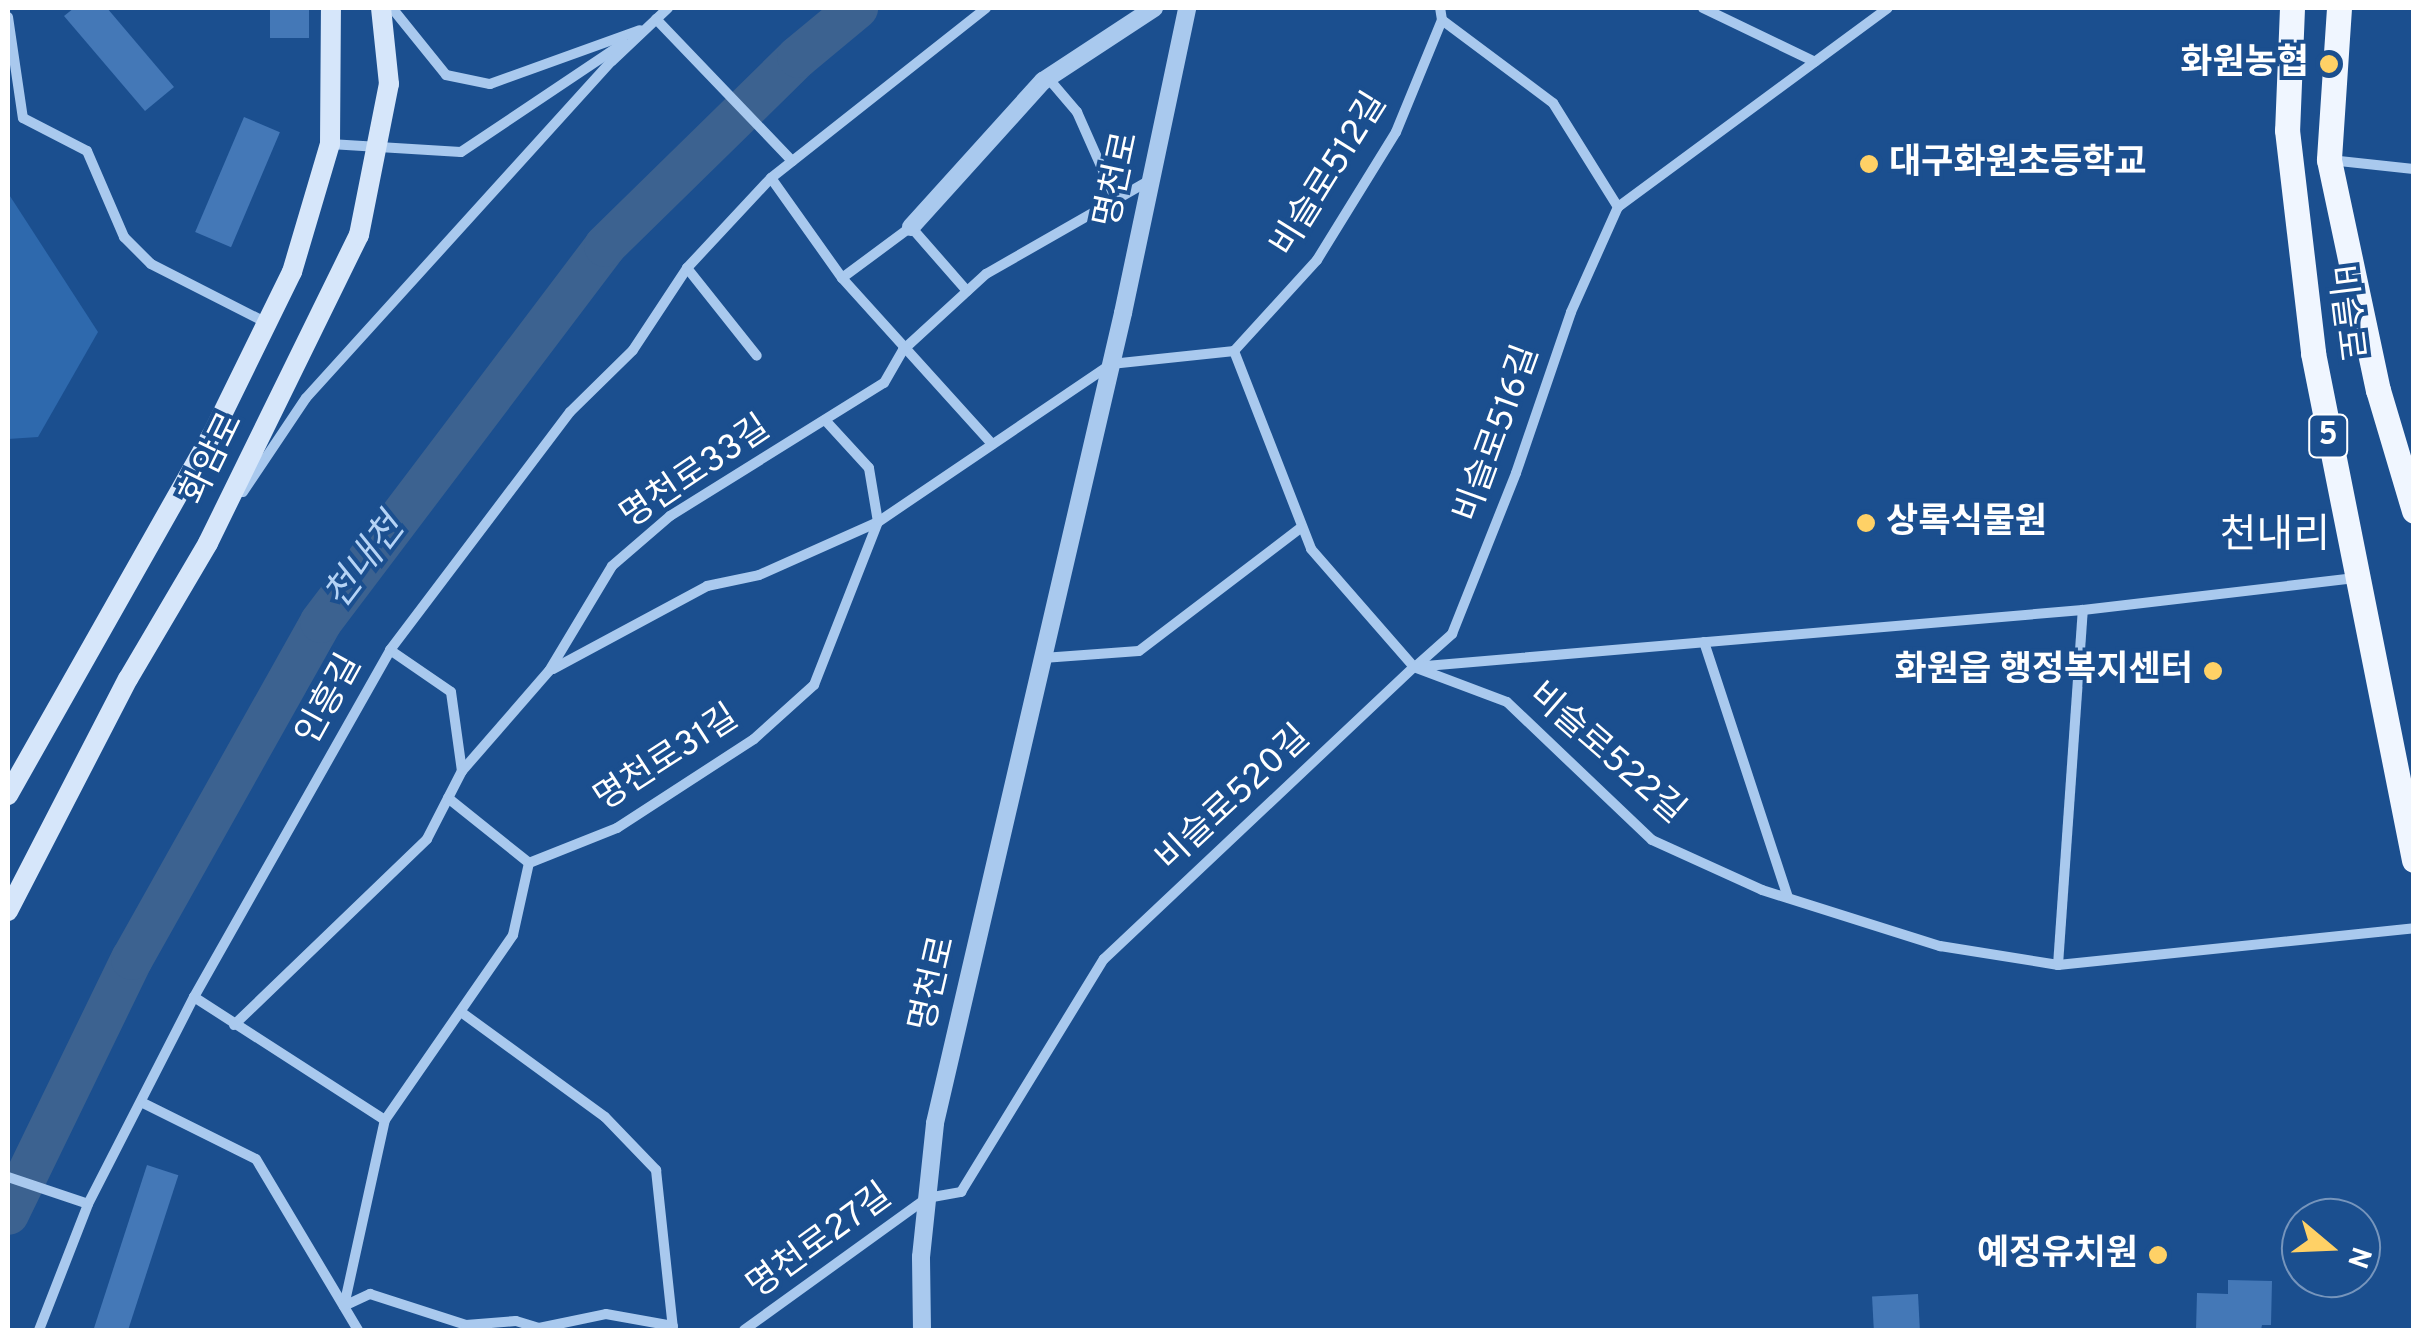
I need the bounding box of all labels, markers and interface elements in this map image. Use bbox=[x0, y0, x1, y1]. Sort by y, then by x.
place label: 화원농협 bbox=[2180, 43, 2309, 85]
marker: 화원농협 bbox=[2318, 53, 2340, 75]
street label: 비슬로512길 bbox=[1263, 85, 1397, 265]
street label: 명천로 bbox=[1087, 128, 1149, 232]
place label: 대구화원초등학교 bbox=[1889, 143, 2147, 185]
marker: 대구화원초등학교 bbox=[1858, 153, 1880, 175]
street label: 비슬로 bbox=[2317, 263, 2371, 363]
street label: 비슬로516길 bbox=[1447, 340, 1549, 528]
street label: 화암로 bbox=[173, 406, 253, 512]
street label: 명천로33길 bbox=[613, 408, 779, 538]
road number: 5 bbox=[2308, 409, 2348, 463]
place label: 상록식물원 bbox=[1886, 502, 2047, 544]
water label: 천내천 bbox=[316, 507, 416, 619]
marker: 상록식물원 bbox=[1855, 512, 1877, 534]
district label: 천내리 bbox=[2220, 513, 2330, 561]
street label: 인흥길 bbox=[288, 648, 372, 752]
place label: 화원읍 행정복지센터 bbox=[1894, 650, 2193, 692]
marker: 화원읍 행정복지센터 bbox=[2202, 660, 2224, 682]
street label: 비슬로522길 bbox=[1519, 675, 1693, 833]
street label: 명천로31길 bbox=[587, 697, 747, 821]
street label: 비슬로520길 bbox=[1149, 717, 1319, 881]
street label: 명천로 bbox=[903, 932, 965, 1036]
street label: 명천로27길 bbox=[740, 1176, 900, 1308]
north arrow bbox=[2281, 1198, 2381, 1298]
place label: 예정유치원 bbox=[1977, 1234, 2138, 1276]
text: N bbox=[2337, 1242, 2378, 1272]
marker: 예정유치원 bbox=[2147, 1244, 2169, 1266]

